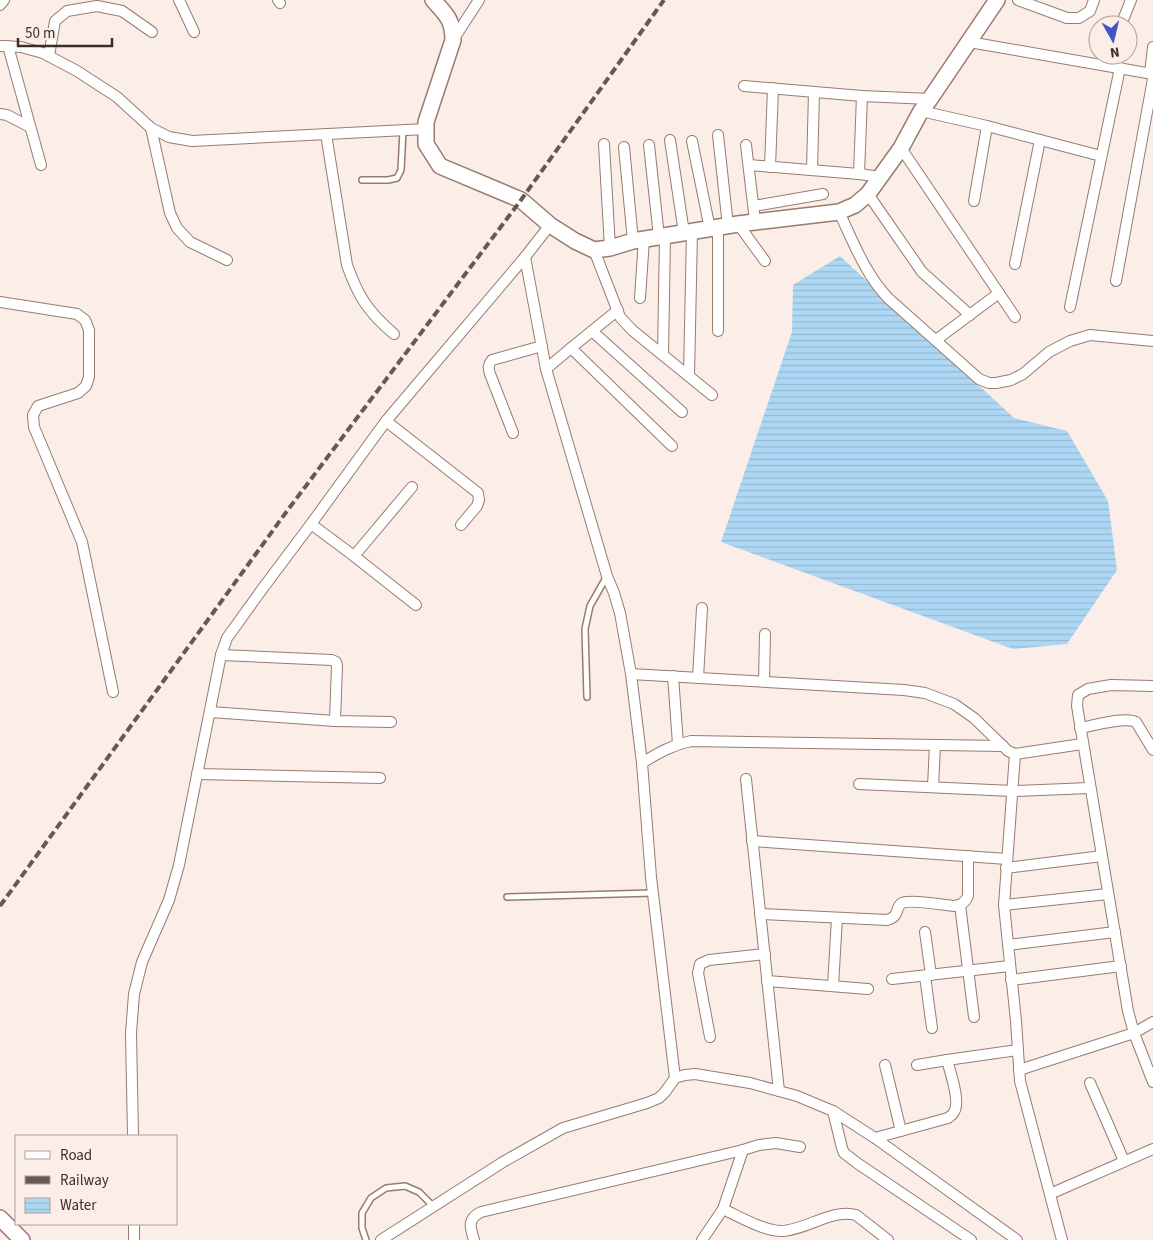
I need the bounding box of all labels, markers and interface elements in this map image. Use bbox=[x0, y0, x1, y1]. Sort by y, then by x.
scale bar bbox=[18, 15, 111, 47]
north arrow bbox=[1088, 15, 1138, 65]
text: 50 m bbox=[25, 23, 55, 44]
text: N bbox=[1109, 41, 1121, 62]
legend bbox=[15, 1135, 178, 1225]
text: Road bbox=[60, 1145, 92, 1166]
text: Railway bbox=[60, 1170, 109, 1191]
text: Water bbox=[60, 1195, 97, 1216]

